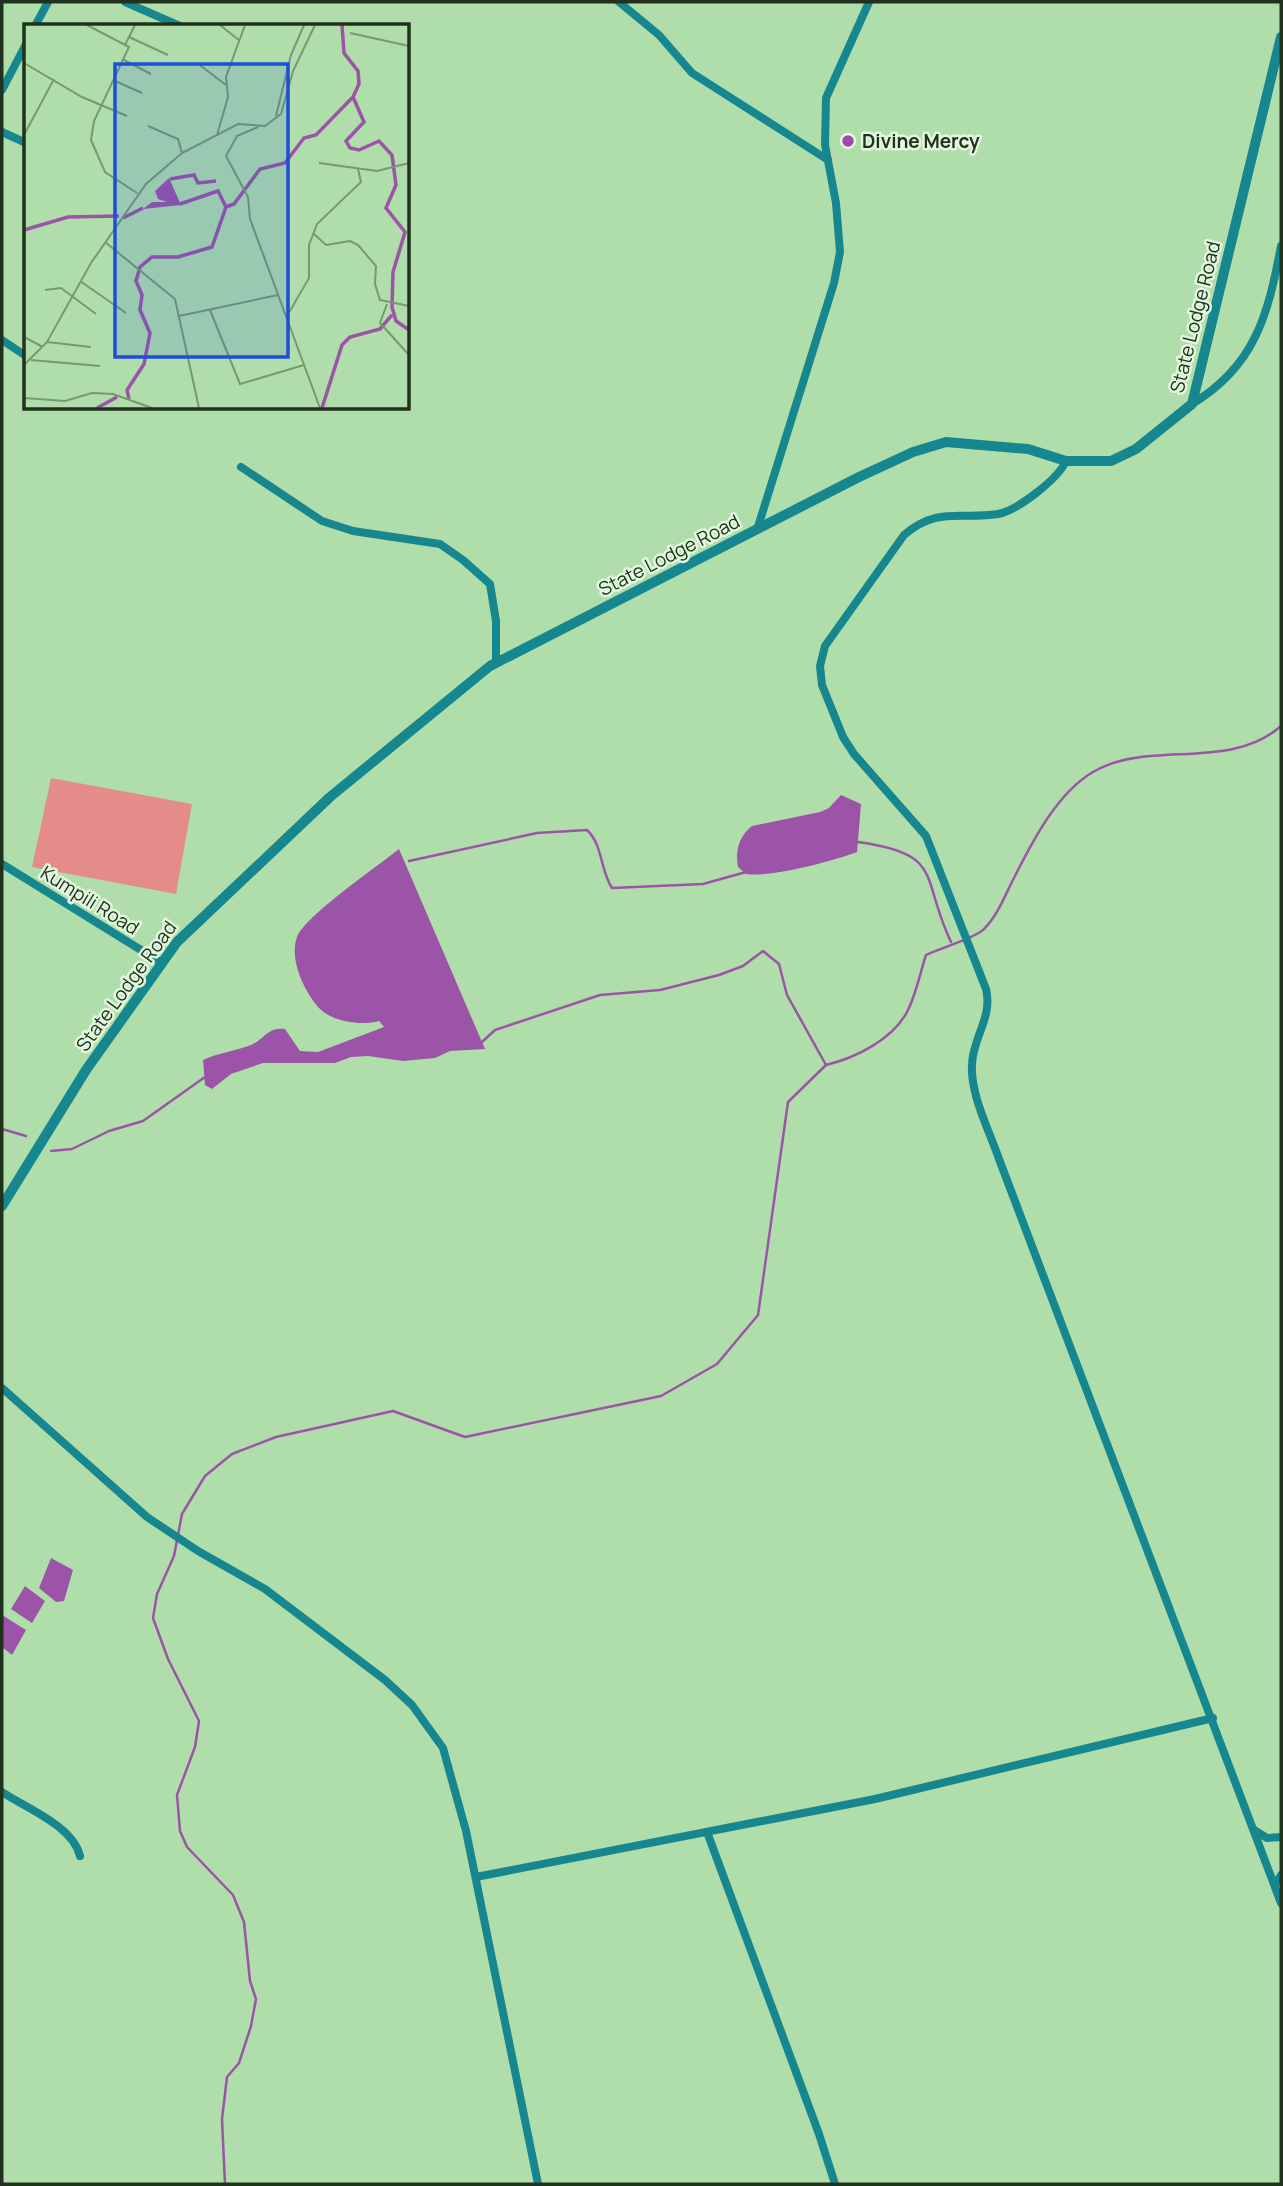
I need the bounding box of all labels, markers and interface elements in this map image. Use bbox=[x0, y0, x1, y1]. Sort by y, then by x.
inset map bbox=[24, 24, 410, 410]
place label: Divine Mercy bbox=[862, 128, 980, 154]
marker: Divine Mercy bbox=[840, 133, 856, 149]
street label: State Lodge Road bbox=[1164, 238, 1226, 396]
street label: State Lodge Road bbox=[594, 508, 744, 602]
street label: Kumpili Road bbox=[36, 859, 144, 941]
street label: State Lodge Road bbox=[70, 915, 182, 1057]

